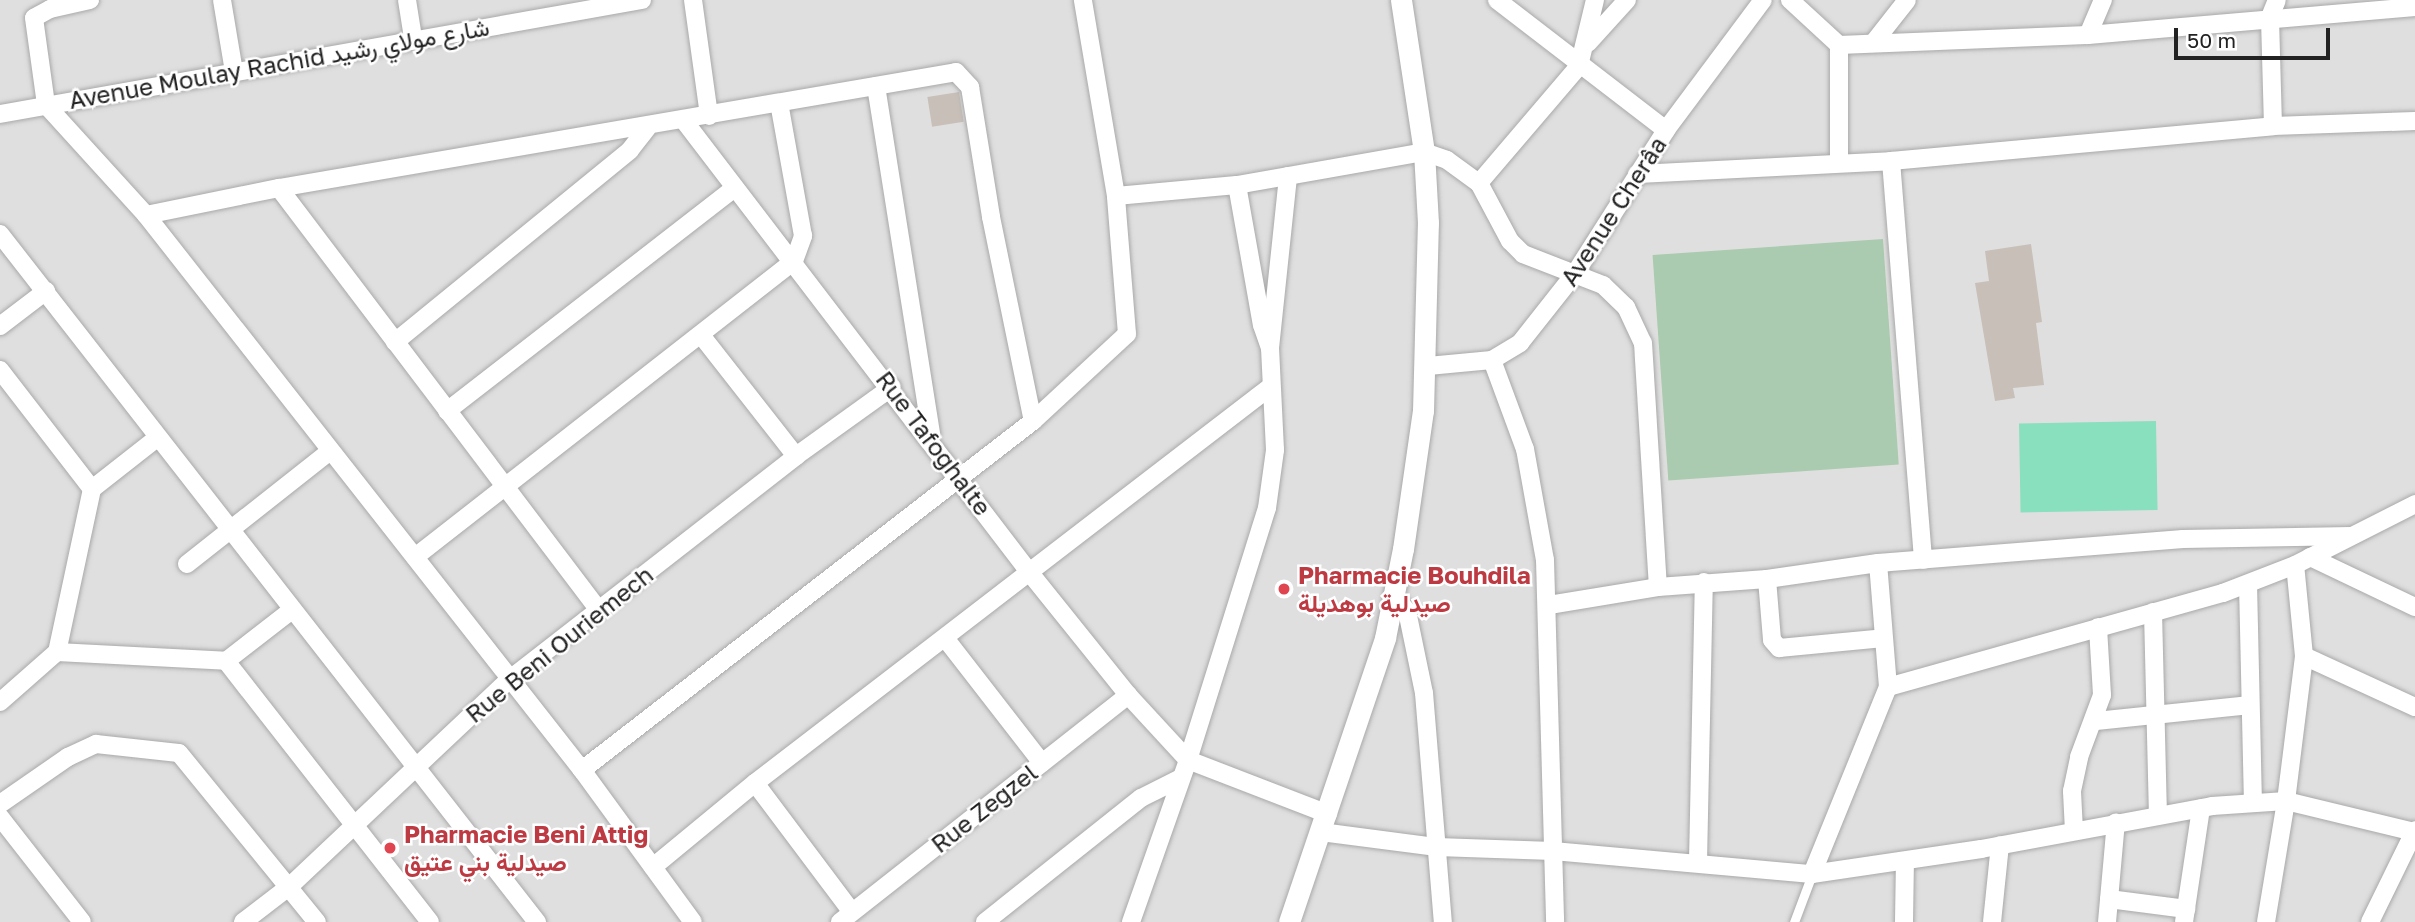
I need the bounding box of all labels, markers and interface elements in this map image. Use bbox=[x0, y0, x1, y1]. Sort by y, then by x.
street label: Avenue Moulay Rachid شارع مولاي رشيد bbox=[67, 12, 491, 114]
scale bar bbox=[2177, 14, 2333, 58]
text: 50 m bbox=[2187, 27, 2236, 53]
street label: Avenue Cherâa bbox=[1554, 131, 1672, 291]
street label: Rue Tafoghalte bbox=[870, 365, 998, 521]
street label: Rue Beni Ouriemech bbox=[460, 560, 658, 728]
place label: Pharmacie Bouhdila صيدلية بوهديلة bbox=[1298, 561, 1531, 617]
marker: Pharmacie Bouhdila صيدلية بوهديلة bbox=[1276, 581, 1292, 597]
street label: Rue Zegzel bbox=[925, 758, 1043, 858]
place label: Pharmacie Beni Attig صيدلية بني عتيق bbox=[404, 820, 648, 876]
marker: Pharmacie Beni Attig صيدلية بني عتيق bbox=[382, 840, 398, 856]

